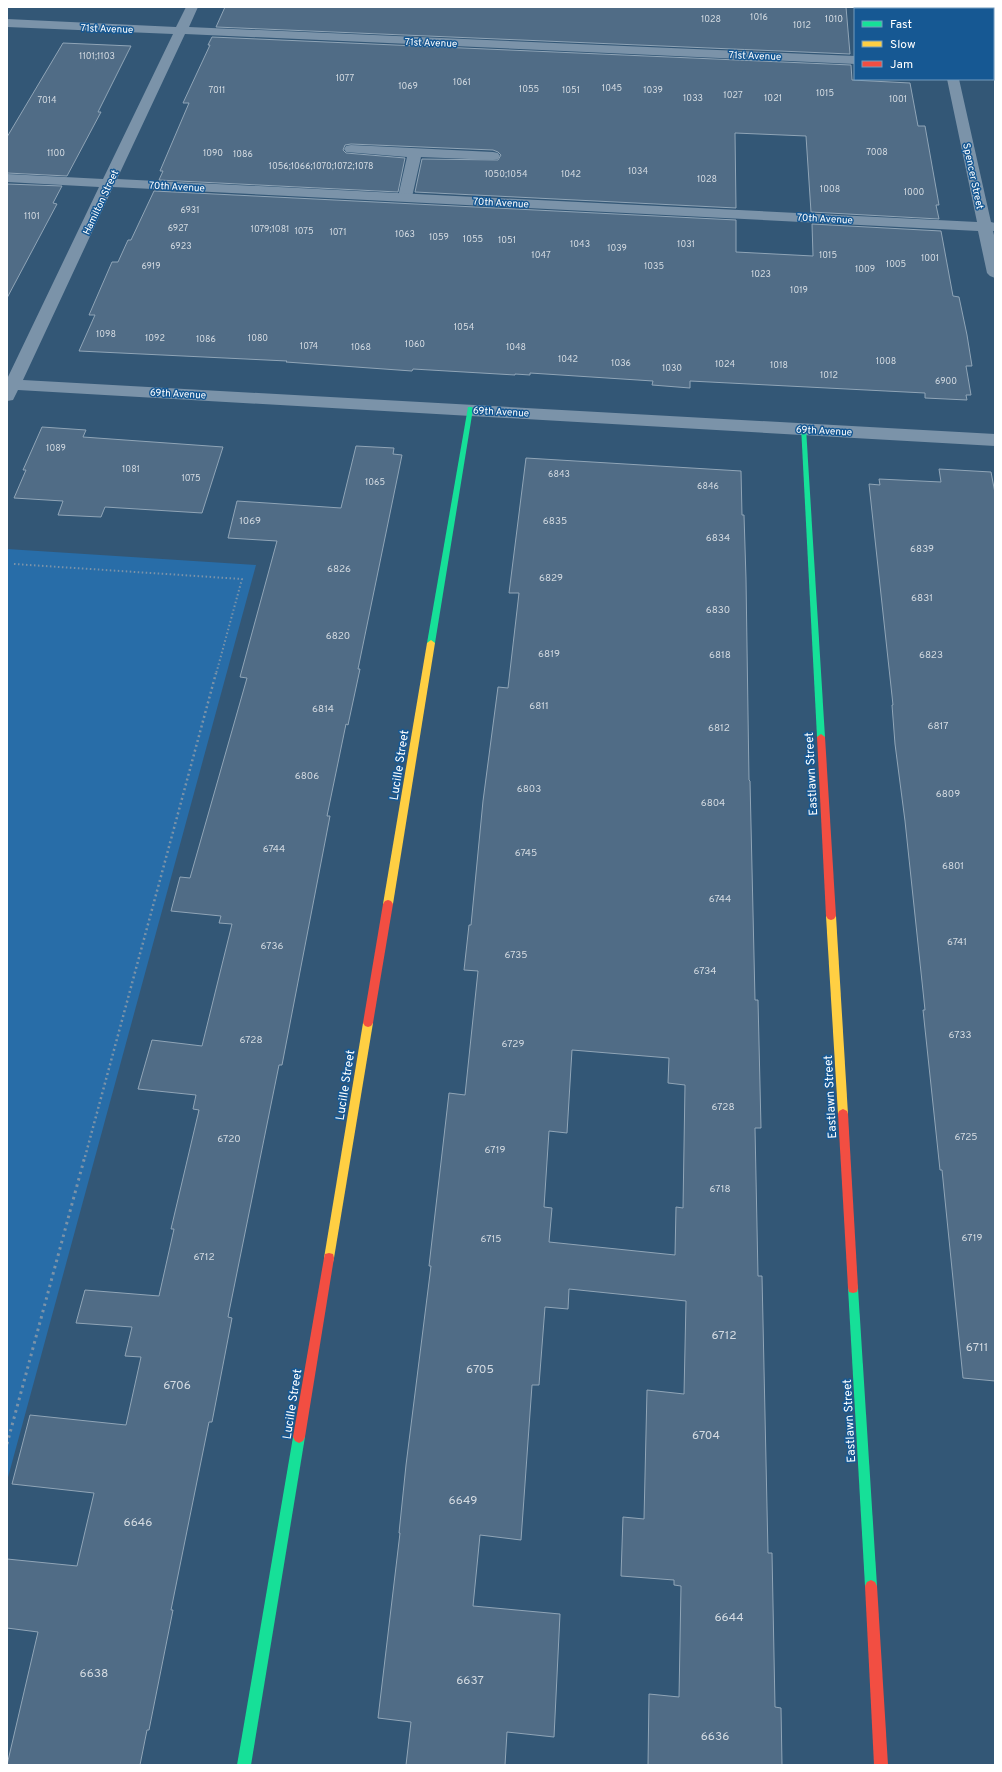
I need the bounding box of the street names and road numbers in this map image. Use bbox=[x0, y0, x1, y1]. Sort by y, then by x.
street label: 71st Avenue bbox=[80, 22, 134, 37]
street label: 71st Avenue bbox=[404, 36, 458, 51]
street label: 71st Avenue bbox=[728, 49, 782, 64]
street label: Spencer Street bbox=[959, 142, 986, 211]
street label: Hamilton Street bbox=[81, 168, 122, 237]
street label: 70th Avenue bbox=[149, 180, 205, 195]
street label: 70th Avenue bbox=[473, 196, 529, 211]
street label: 70th Avenue bbox=[797, 212, 853, 227]
street label: 69th Avenue bbox=[150, 387, 206, 402]
street label: 69th Avenue bbox=[473, 405, 529, 420]
street label: 69th Avenue bbox=[796, 424, 852, 439]
street label: Lucille Street bbox=[387, 729, 413, 802]
street label: Eastlawn Street bbox=[802, 732, 822, 816]
street label: Lucille Street bbox=[333, 1049, 359, 1122]
street label: Eastlawn Street bbox=[821, 1055, 841, 1139]
street label: Lucille Street bbox=[280, 1368, 306, 1441]
street label: Eastlawn Street bbox=[840, 1379, 860, 1463]

